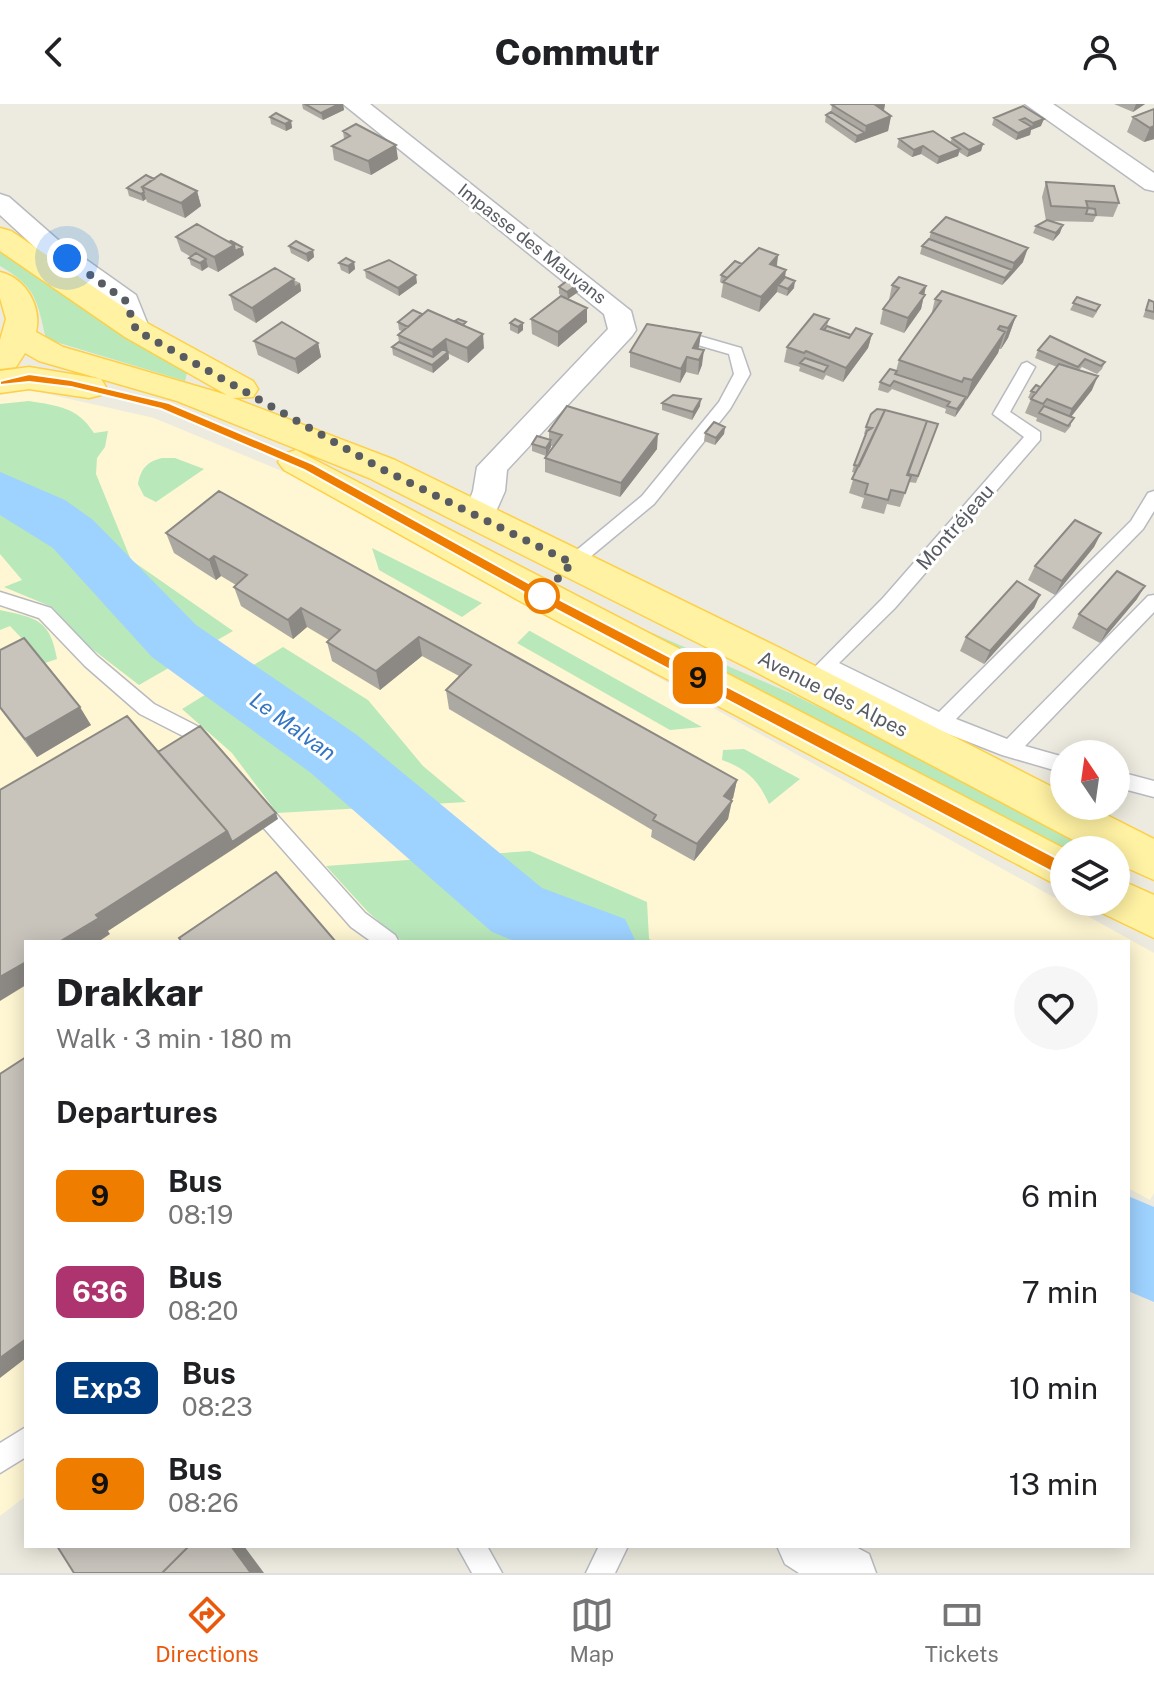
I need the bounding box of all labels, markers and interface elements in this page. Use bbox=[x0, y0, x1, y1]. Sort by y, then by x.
icon: back bbox=[32, 30, 76, 74]
icon: person bbox=[1078, 30, 1122, 74]
text: Commutr bbox=[494, 31, 660, 73]
street label: Impasse des Mauvans bbox=[454, 179, 611, 308]
your location bbox=[47, 238, 87, 278]
street label: Montréjeau bbox=[911, 479, 999, 575]
unlabelled marker bbox=[525, 579, 559, 613]
street label: Avenue des Alpes bbox=[754, 646, 912, 742]
line badge: 9 bbox=[672, 652, 724, 704]
text: 9 bbox=[689, 661, 707, 694]
water label: Le Malvan bbox=[245, 686, 341, 766]
north arrow bbox=[1050, 740, 1130, 820]
map controls bbox=[1050, 740, 1130, 916]
button: layers bbox=[1050, 836, 1130, 916]
button: heart bbox=[1014, 966, 1098, 1050]
text: Drakkar bbox=[56, 970, 203, 1015]
text: Walk · 3 min · 180 m bbox=[56, 1023, 292, 1054]
text: Departures bbox=[56, 1094, 218, 1130]
text: Bus bbox=[168, 1163, 222, 1199]
text: 6 min bbox=[1021, 1178, 1098, 1214]
text: 9 bbox=[91, 1179, 109, 1212]
text: 08:19 bbox=[168, 1199, 233, 1230]
text: Bus bbox=[168, 1259, 222, 1295]
text: 7 min bbox=[1022, 1274, 1098, 1310]
text: 636 bbox=[72, 1275, 128, 1308]
text: 08:20 bbox=[168, 1295, 238, 1326]
text: Bus bbox=[182, 1355, 236, 1391]
text: 10 min bbox=[1009, 1370, 1098, 1406]
text: Exp3 bbox=[72, 1371, 142, 1404]
text: 08:23 bbox=[182, 1391, 253, 1422]
text: Bus bbox=[168, 1451, 222, 1487]
text: 13 min bbox=[1009, 1466, 1098, 1502]
text: 9 bbox=[91, 1467, 109, 1500]
text: 08:26 bbox=[168, 1487, 239, 1518]
tab: Directions bbox=[155, 1593, 259, 1667]
tab: Map bbox=[569, 1593, 614, 1667]
tab: Tickets bbox=[925, 1593, 999, 1667]

